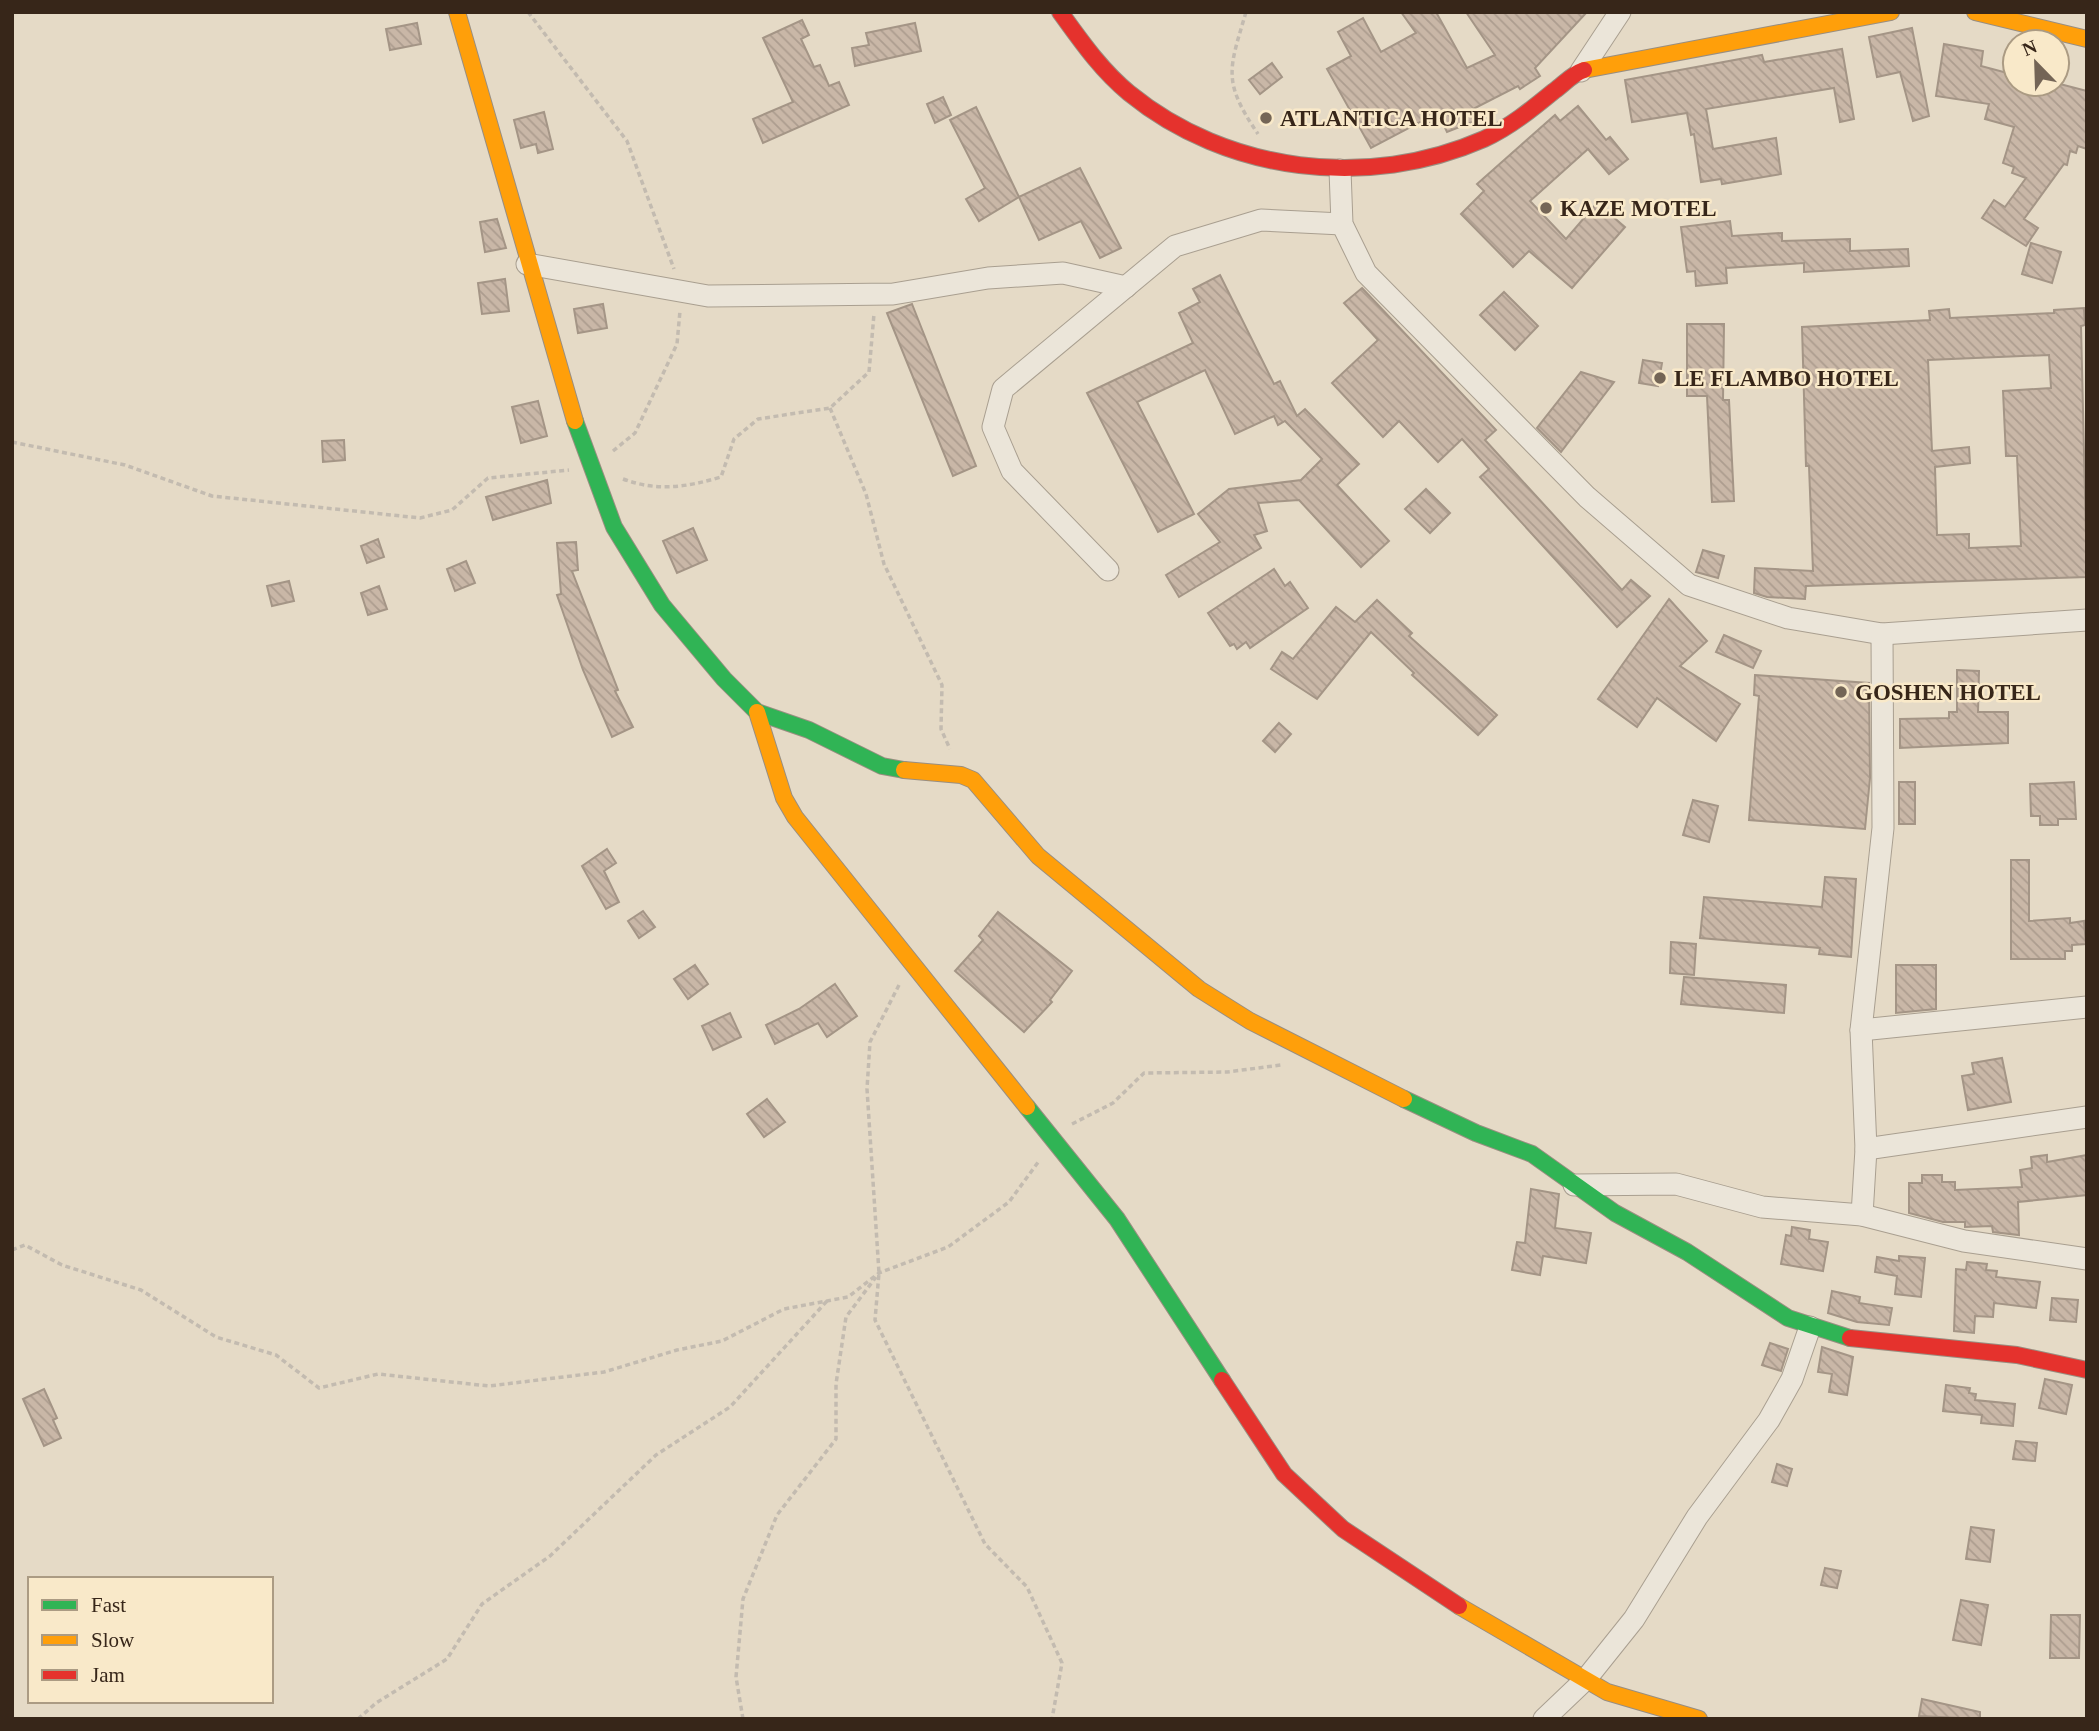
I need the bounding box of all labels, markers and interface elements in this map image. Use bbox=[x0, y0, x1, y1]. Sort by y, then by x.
north arrow bbox=[2001, 28, 2071, 98]
text: N bbox=[2019, 35, 2040, 60]
place label: ATLANTICA HOTEL bbox=[1280, 106, 1503, 131]
marker: ATLANTICA HOTEL bbox=[1258, 110, 1274, 126]
place label: KAZE MOTEL bbox=[1560, 196, 1717, 221]
marker: KAZE MOTEL bbox=[1538, 200, 1554, 216]
place label: LE FLAMBO HOTEL bbox=[1674, 366, 1899, 391]
marker: LE FLAMBO HOTEL bbox=[1652, 370, 1668, 386]
place label: GOSHEN HOTEL bbox=[1855, 680, 2041, 705]
marker: GOSHEN HOTEL bbox=[1833, 684, 1849, 700]
legend bbox=[28, 1577, 273, 1703]
text: Fast bbox=[91, 1593, 126, 1617]
text: Slow bbox=[91, 1628, 135, 1652]
text: Jam bbox=[91, 1663, 125, 1687]

